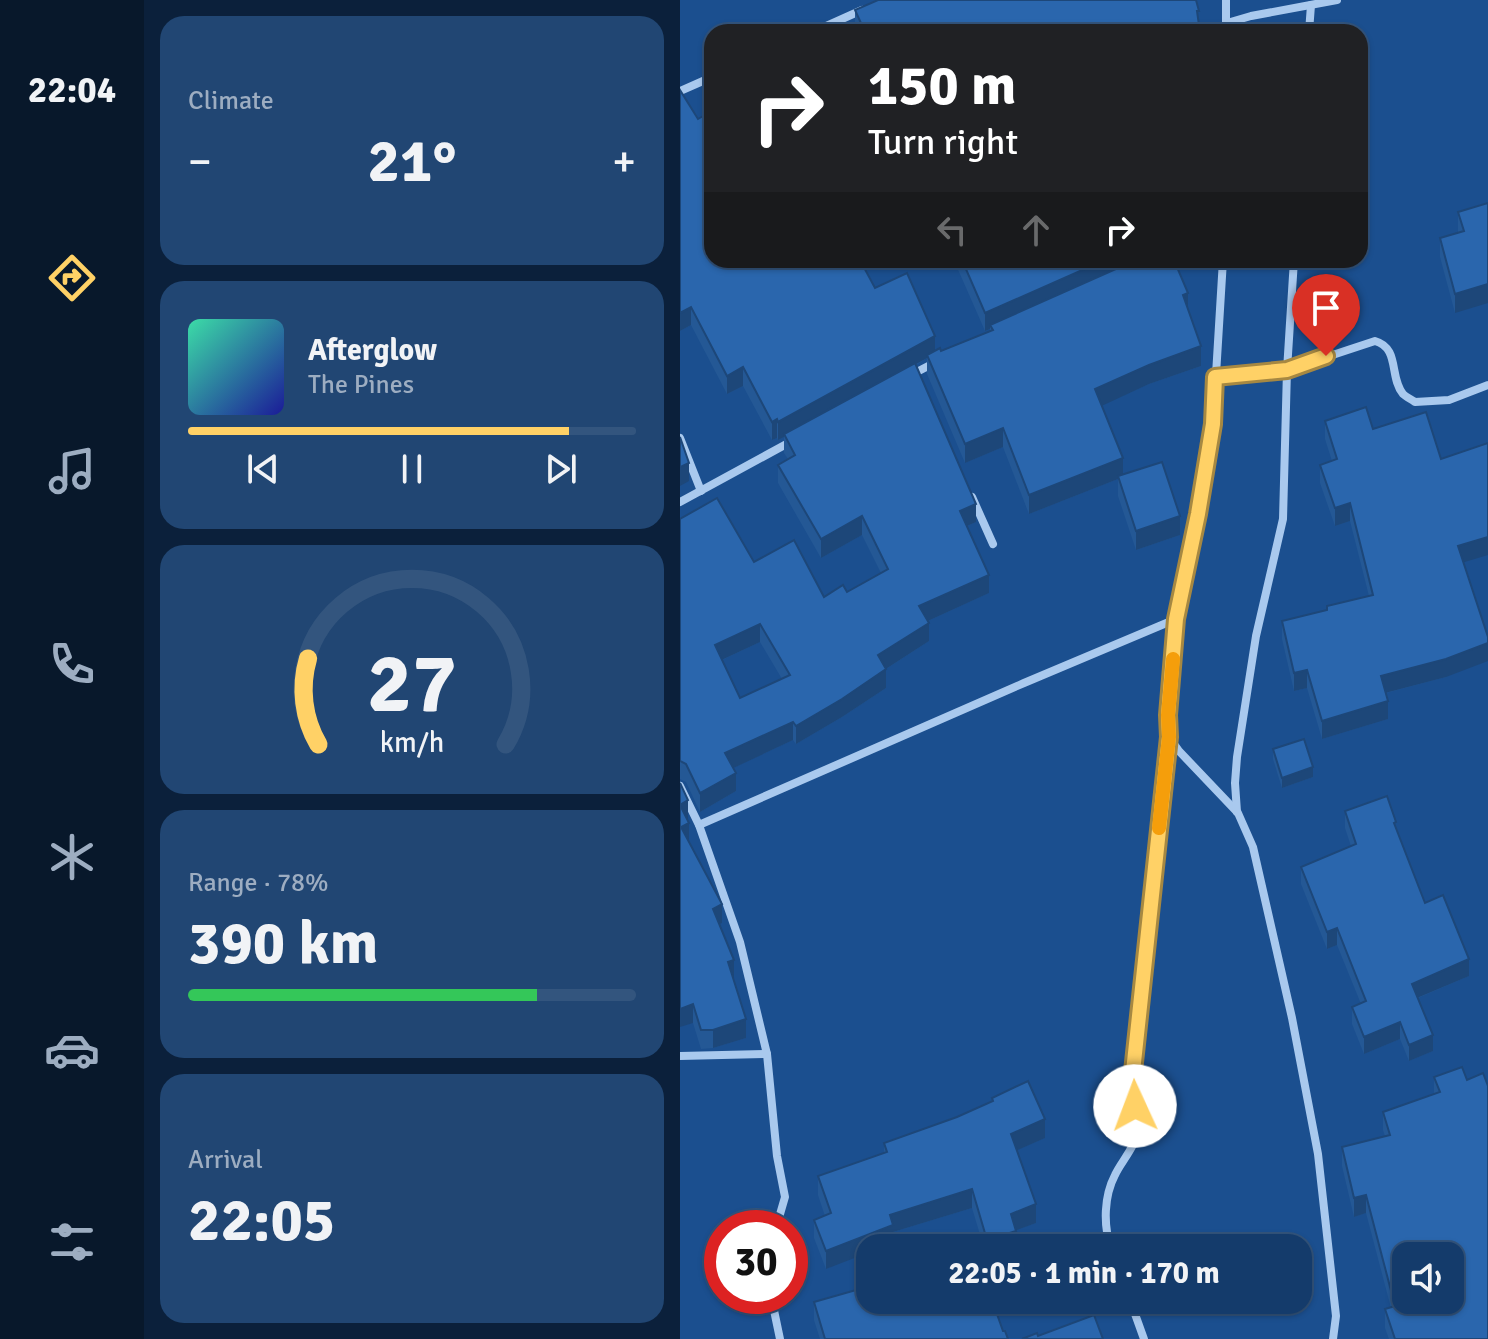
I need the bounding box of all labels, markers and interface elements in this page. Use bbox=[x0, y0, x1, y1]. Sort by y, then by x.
text: 150 m bbox=[868, 51, 1016, 120]
icon: right bbox=[736, 56, 840, 160]
text: 22:04 bbox=[28, 68, 116, 113]
text: Climate bbox=[188, 85, 274, 117]
text: Turn right bbox=[868, 120, 1018, 165]
text: 21° bbox=[368, 125, 456, 199]
text: − bbox=[188, 135, 212, 189]
text: + bbox=[612, 135, 636, 189]
icon: left bbox=[930, 208, 974, 252]
icon: ahead bbox=[1014, 208, 1058, 252]
icon: right bbox=[1098, 208, 1142, 252]
icon: directions bbox=[44, 250, 100, 306]
pin bbox=[1292, 274, 1360, 356]
icon: arrive bbox=[1304, 286, 1348, 330]
text: Afterglow bbox=[308, 332, 437, 369]
text: The Pines bbox=[308, 369, 414, 401]
icon: music bbox=[44, 443, 100, 499]
icon: previous bbox=[241, 447, 285, 491]
icon: pause bbox=[390, 447, 434, 491]
icon: next bbox=[539, 447, 583, 491]
text: 27 bbox=[367, 633, 457, 735]
icon: phone bbox=[44, 636, 100, 692]
text: km/h bbox=[380, 726, 444, 761]
icon: climate bbox=[44, 829, 100, 885]
text: Range · 78% bbox=[188, 867, 329, 899]
text: 390 km bbox=[188, 907, 378, 981]
icon: car bbox=[44, 1022, 100, 1078]
position arrow bbox=[1093, 1064, 1177, 1148]
text: Arrival bbox=[188, 1144, 263, 1176]
text: 22:05 bbox=[188, 1184, 335, 1258]
speed limit sign: 30 bbox=[704, 1210, 808, 1314]
icon: filters bbox=[44, 1214, 100, 1270]
map controls bbox=[1392, 1242, 1464, 1314]
button: sound bbox=[1392, 1242, 1464, 1314]
text: 22:05 · 1 min · 170 m bbox=[948, 1255, 1220, 1292]

